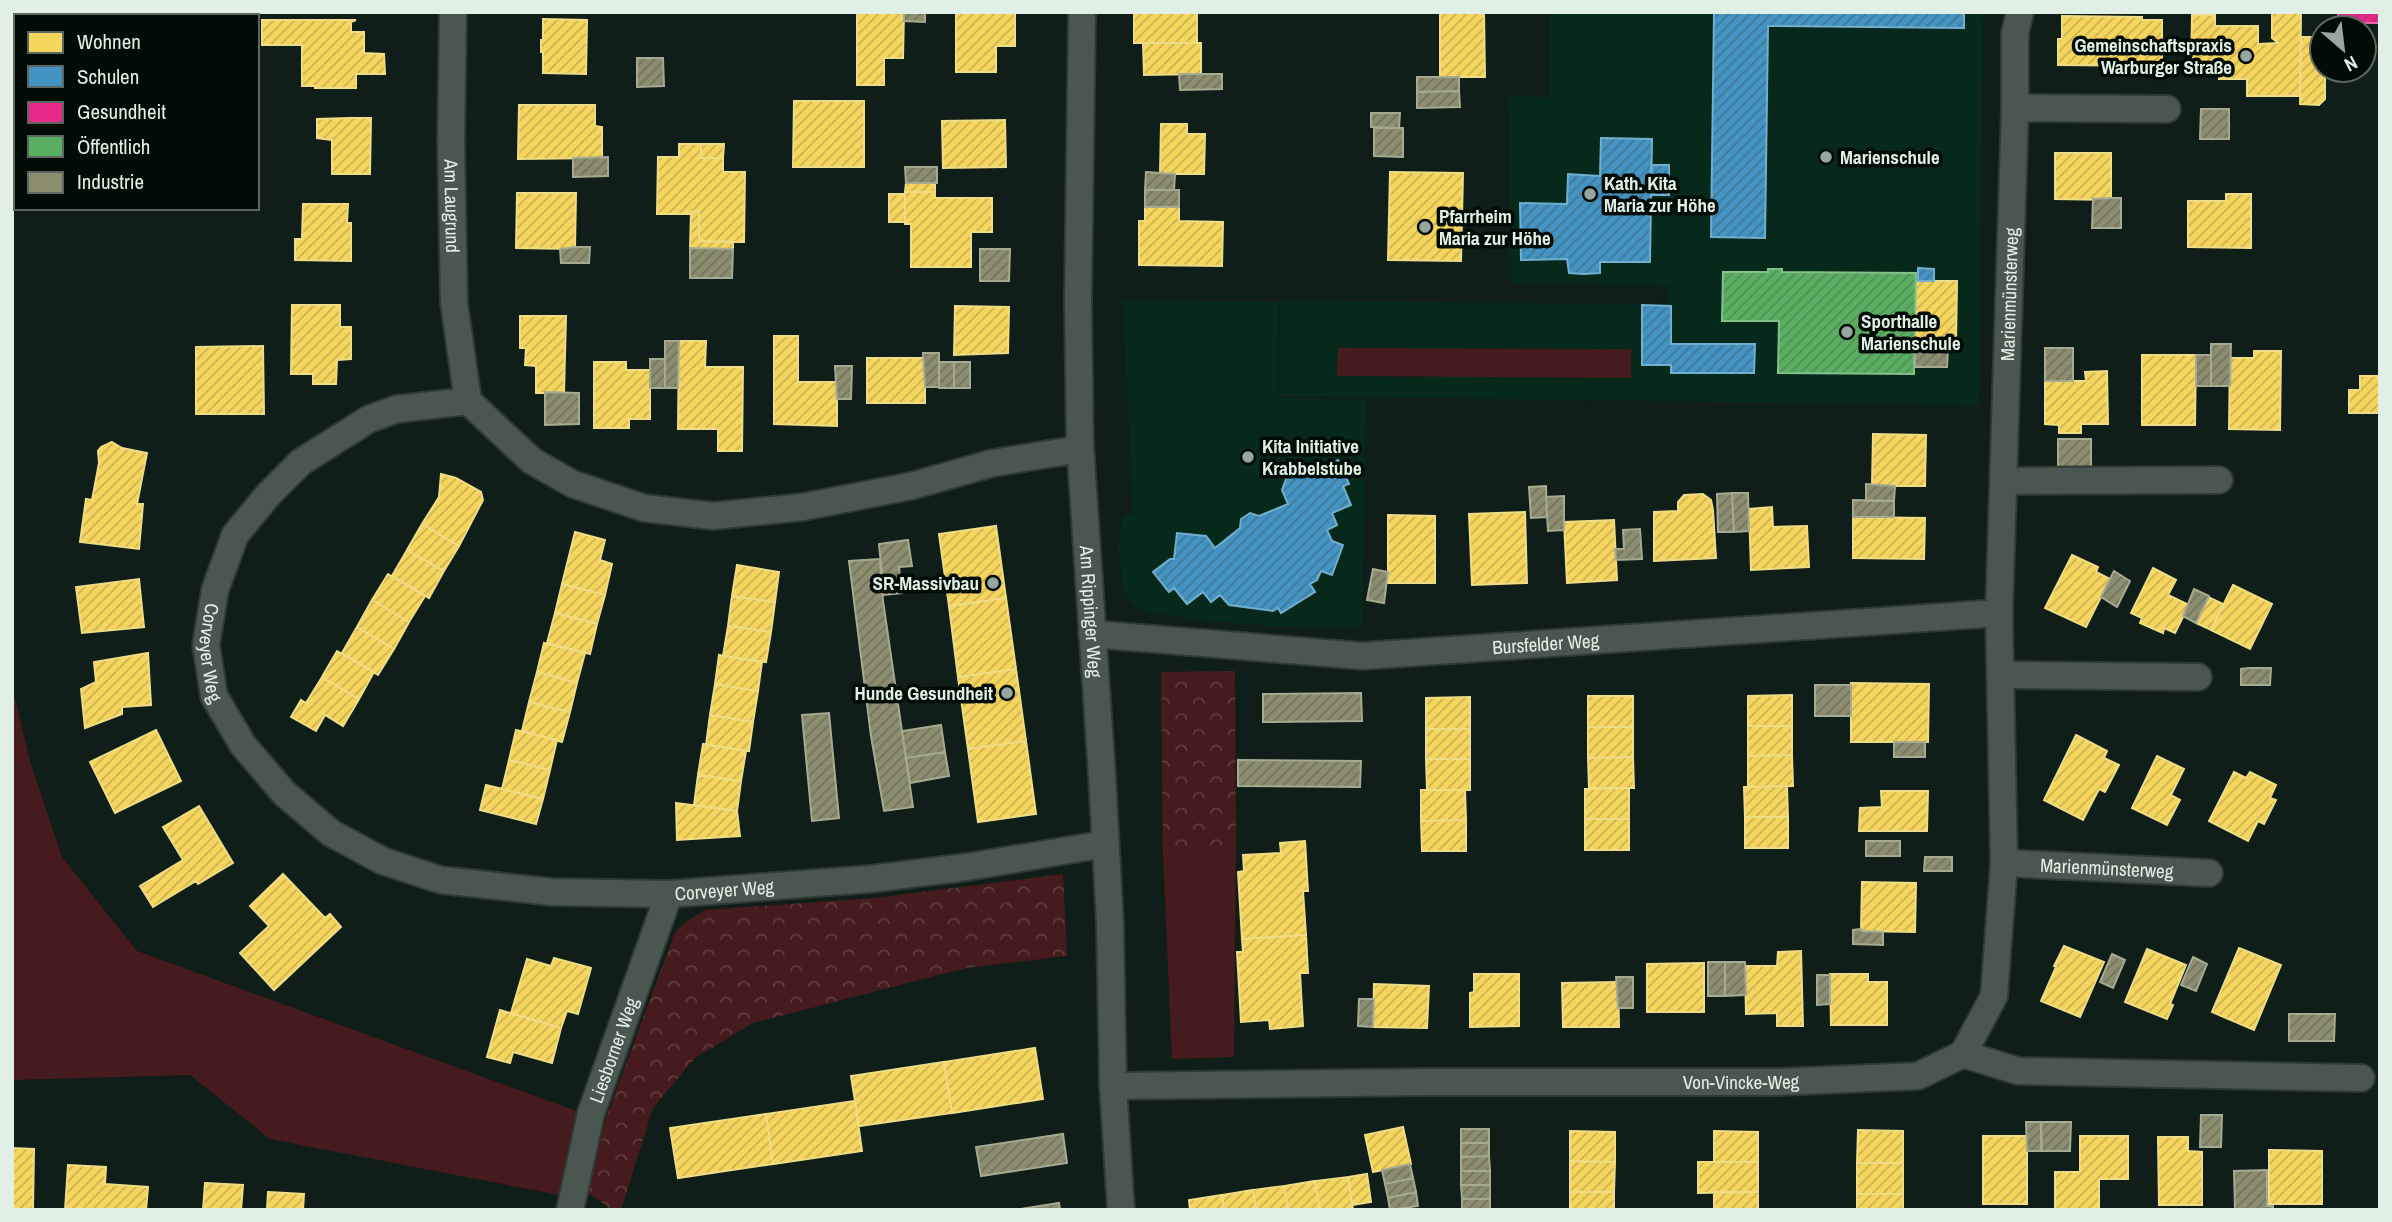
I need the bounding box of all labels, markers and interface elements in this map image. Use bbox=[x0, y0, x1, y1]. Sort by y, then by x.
legend bbox=[14, 14, 259, 210]
north arrow bbox=[2308, 14, 2378, 84]
text: Wohnen bbox=[77, 27, 141, 56]
place label: Gemeinschaftspraxis Warburger Straße bbox=[2074, 32, 2232, 80]
marker: Gemeinschaftspraxis Warburger Straße bbox=[2238, 48, 2254, 64]
text: N bbox=[2340, 50, 2362, 78]
text: Schulen bbox=[77, 62, 139, 91]
text: Gesundheit bbox=[77, 97, 166, 126]
text: Öffentlich bbox=[77, 132, 150, 161]
place label: Marienschule bbox=[1840, 144, 1940, 170]
marker: Marienschule bbox=[1818, 149, 1834, 165]
street label: Am Laugrund bbox=[438, 158, 466, 253]
text: Industrie bbox=[77, 167, 144, 196]
place label: Kath. Kita Maria zur Höhe bbox=[1604, 170, 1716, 218]
marker: Kath. Kita Maria zur Höhe bbox=[1582, 186, 1598, 202]
place label: Pfarrheim Maria zur Höhe bbox=[1439, 203, 1551, 251]
marker: Pfarrheim Maria zur Höhe bbox=[1417, 219, 1433, 235]
street label: Marienmünsterweg bbox=[1994, 227, 2024, 361]
place label: Sporthalle Marienschule bbox=[1861, 308, 1961, 356]
marker: Sporthalle Marienschule bbox=[1839, 324, 1855, 340]
place label: Kita Initiative Krabbelstube bbox=[1262, 433, 1362, 481]
marker: Kita Initiative Krabbelstube bbox=[1240, 449, 1256, 465]
street label: Am Rippinger Weg bbox=[1074, 544, 1108, 679]
place label: SR-Massivbau bbox=[873, 570, 979, 596]
marker: SR-Massivbau bbox=[985, 575, 1001, 591]
street label: Corveyer Weg bbox=[193, 601, 228, 708]
street label: Bursfelder Weg bbox=[1491, 627, 1600, 660]
place label: Hunde Gesundheit bbox=[854, 680, 993, 706]
marker: Hunde Gesundheit bbox=[999, 685, 1015, 701]
street label: Marienmünsterweg bbox=[2040, 852, 2174, 884]
street label: Corveyer Weg bbox=[674, 873, 775, 907]
street label: Liesborner Weg bbox=[583, 993, 644, 1107]
street label: Von-Vincke-Weg bbox=[1683, 1068, 1800, 1095]

